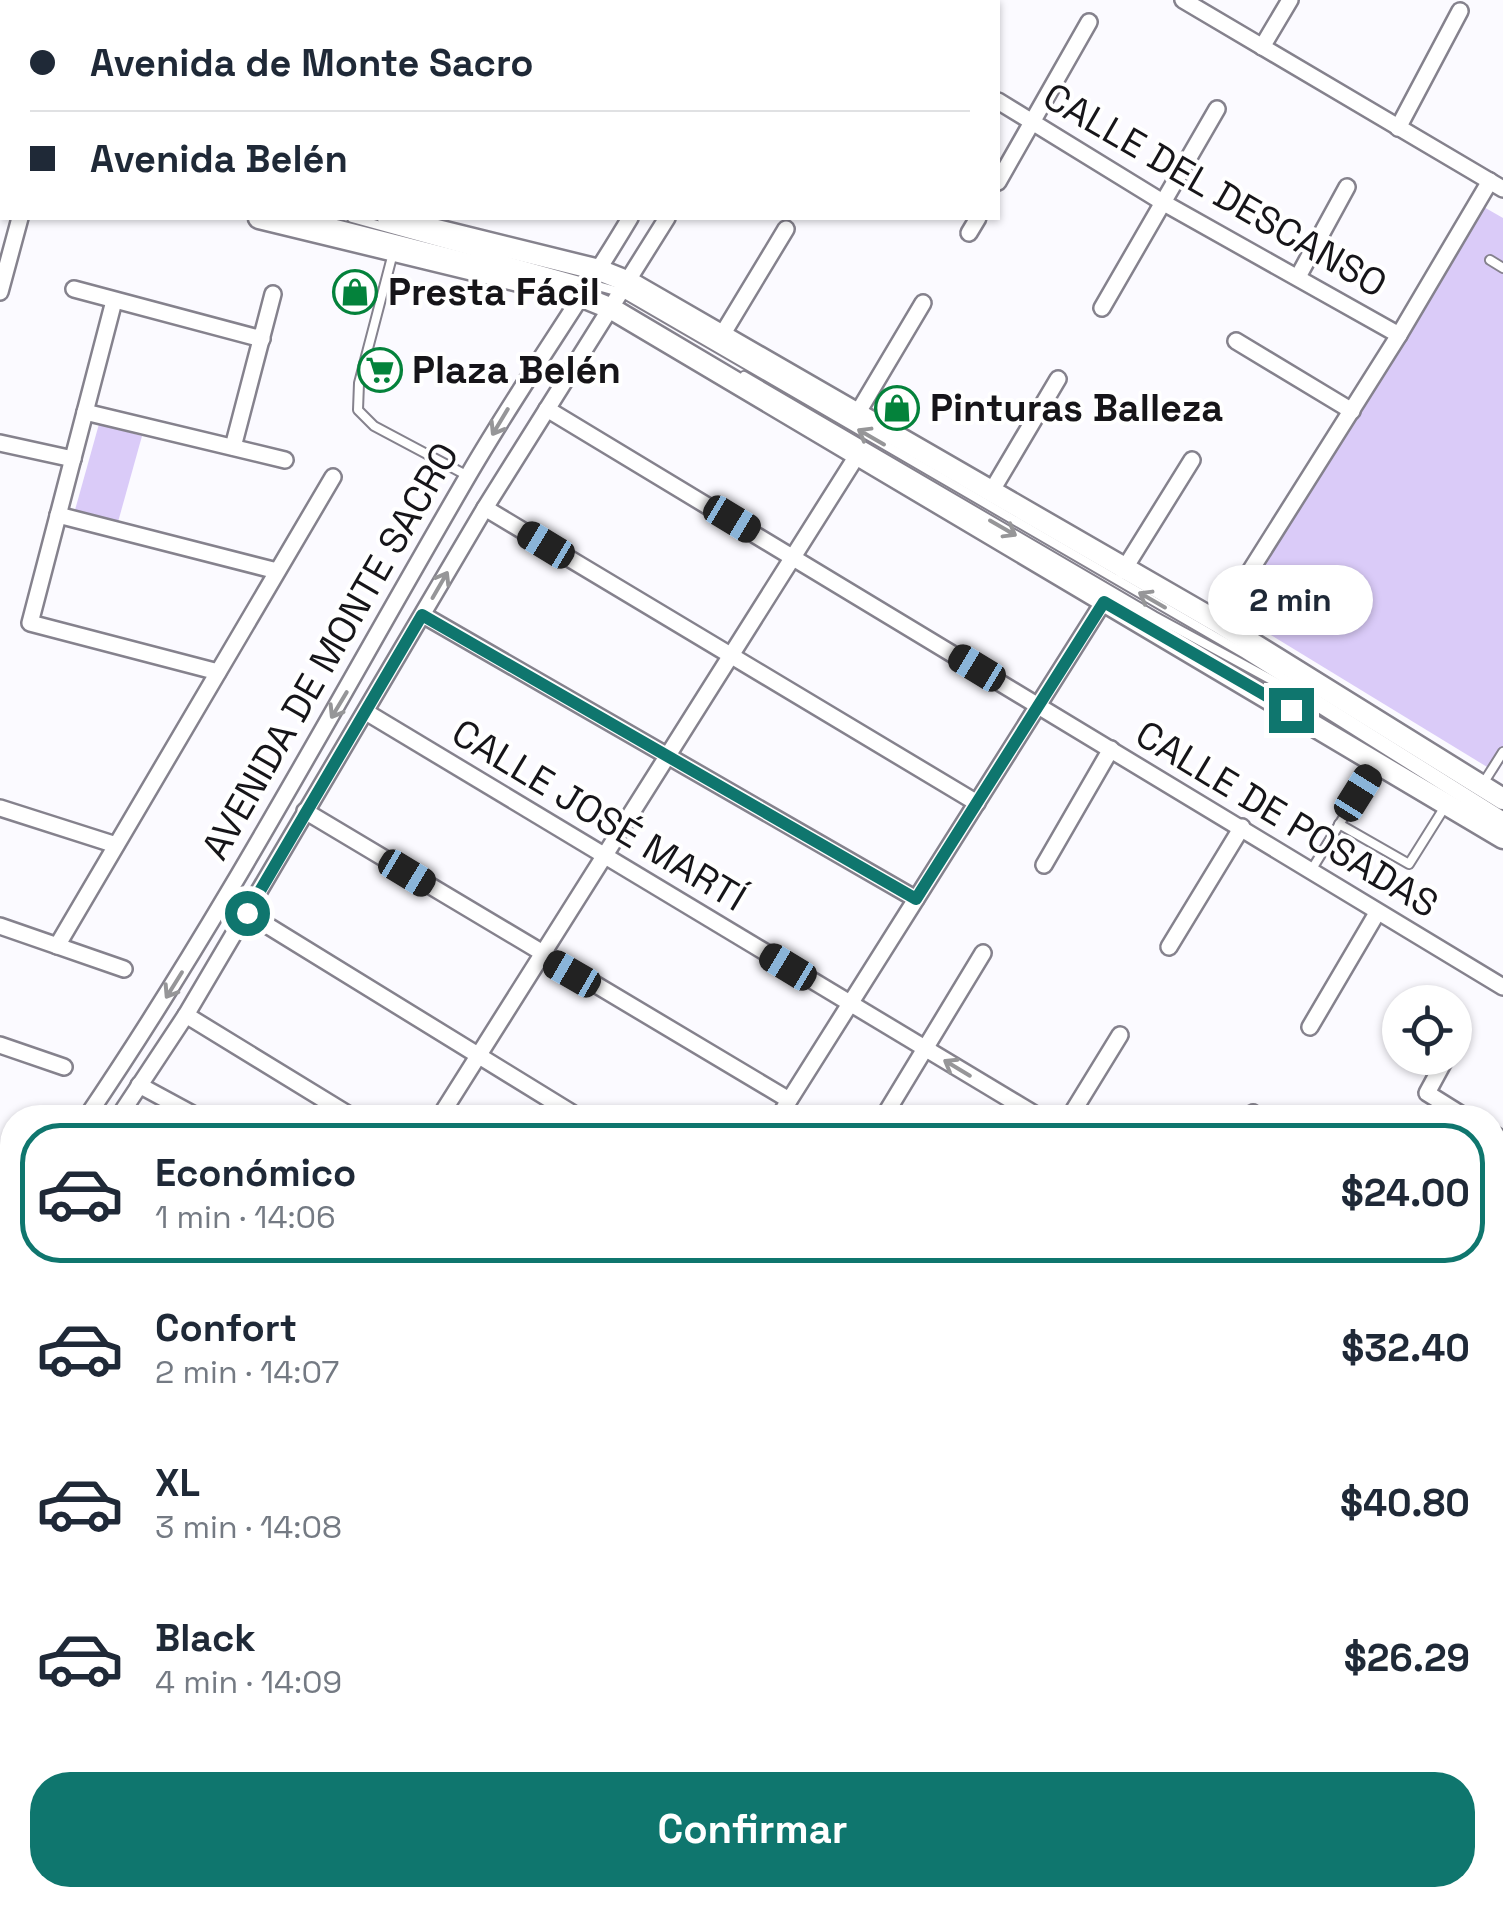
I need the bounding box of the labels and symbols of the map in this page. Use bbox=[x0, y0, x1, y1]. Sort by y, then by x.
street label: CALLE DEL DESCANSO bbox=[1035, 72, 1395, 308]
place label: Presta Fácil bbox=[388, 268, 600, 316]
shop icon: Presta Fácil bbox=[332, 269, 378, 315]
place label: Plaza Belén bbox=[412, 346, 621, 394]
supermarket icon: Plaza Belén bbox=[357, 347, 403, 393]
place label: Pinturas Balleza bbox=[930, 384, 1223, 432]
shop icon: Pinturas Balleza bbox=[874, 385, 920, 431]
one-way arrow bbox=[490, 408, 510, 436]
one-way arrow bbox=[857, 427, 886, 447]
street label: AVENIDA DE MONTE SACRO bbox=[191, 434, 469, 868]
car bbox=[699, 491, 765, 547]
car bbox=[513, 517, 579, 573]
one-way arrow bbox=[988, 518, 1017, 538]
callout: 2 min bbox=[1208, 565, 1374, 635]
one-way arrow bbox=[430, 571, 450, 600]
one-way arrow bbox=[1138, 590, 1167, 610]
car bbox=[944, 640, 1010, 696]
route end bbox=[1269, 688, 1314, 733]
one-way arrow bbox=[329, 690, 349, 719]
street label: CALLE JOSÉ MARTÍ bbox=[443, 708, 755, 922]
street label: CALLE DE POSADAS bbox=[1127, 710, 1447, 928]
car bbox=[1329, 760, 1387, 826]
car bbox=[374, 845, 440, 901]
route start bbox=[225, 891, 270, 936]
car bbox=[755, 939, 821, 995]
car bbox=[539, 946, 605, 1002]
one-way arrow bbox=[163, 970, 184, 998]
one-way arrow bbox=[943, 1058, 972, 1078]

